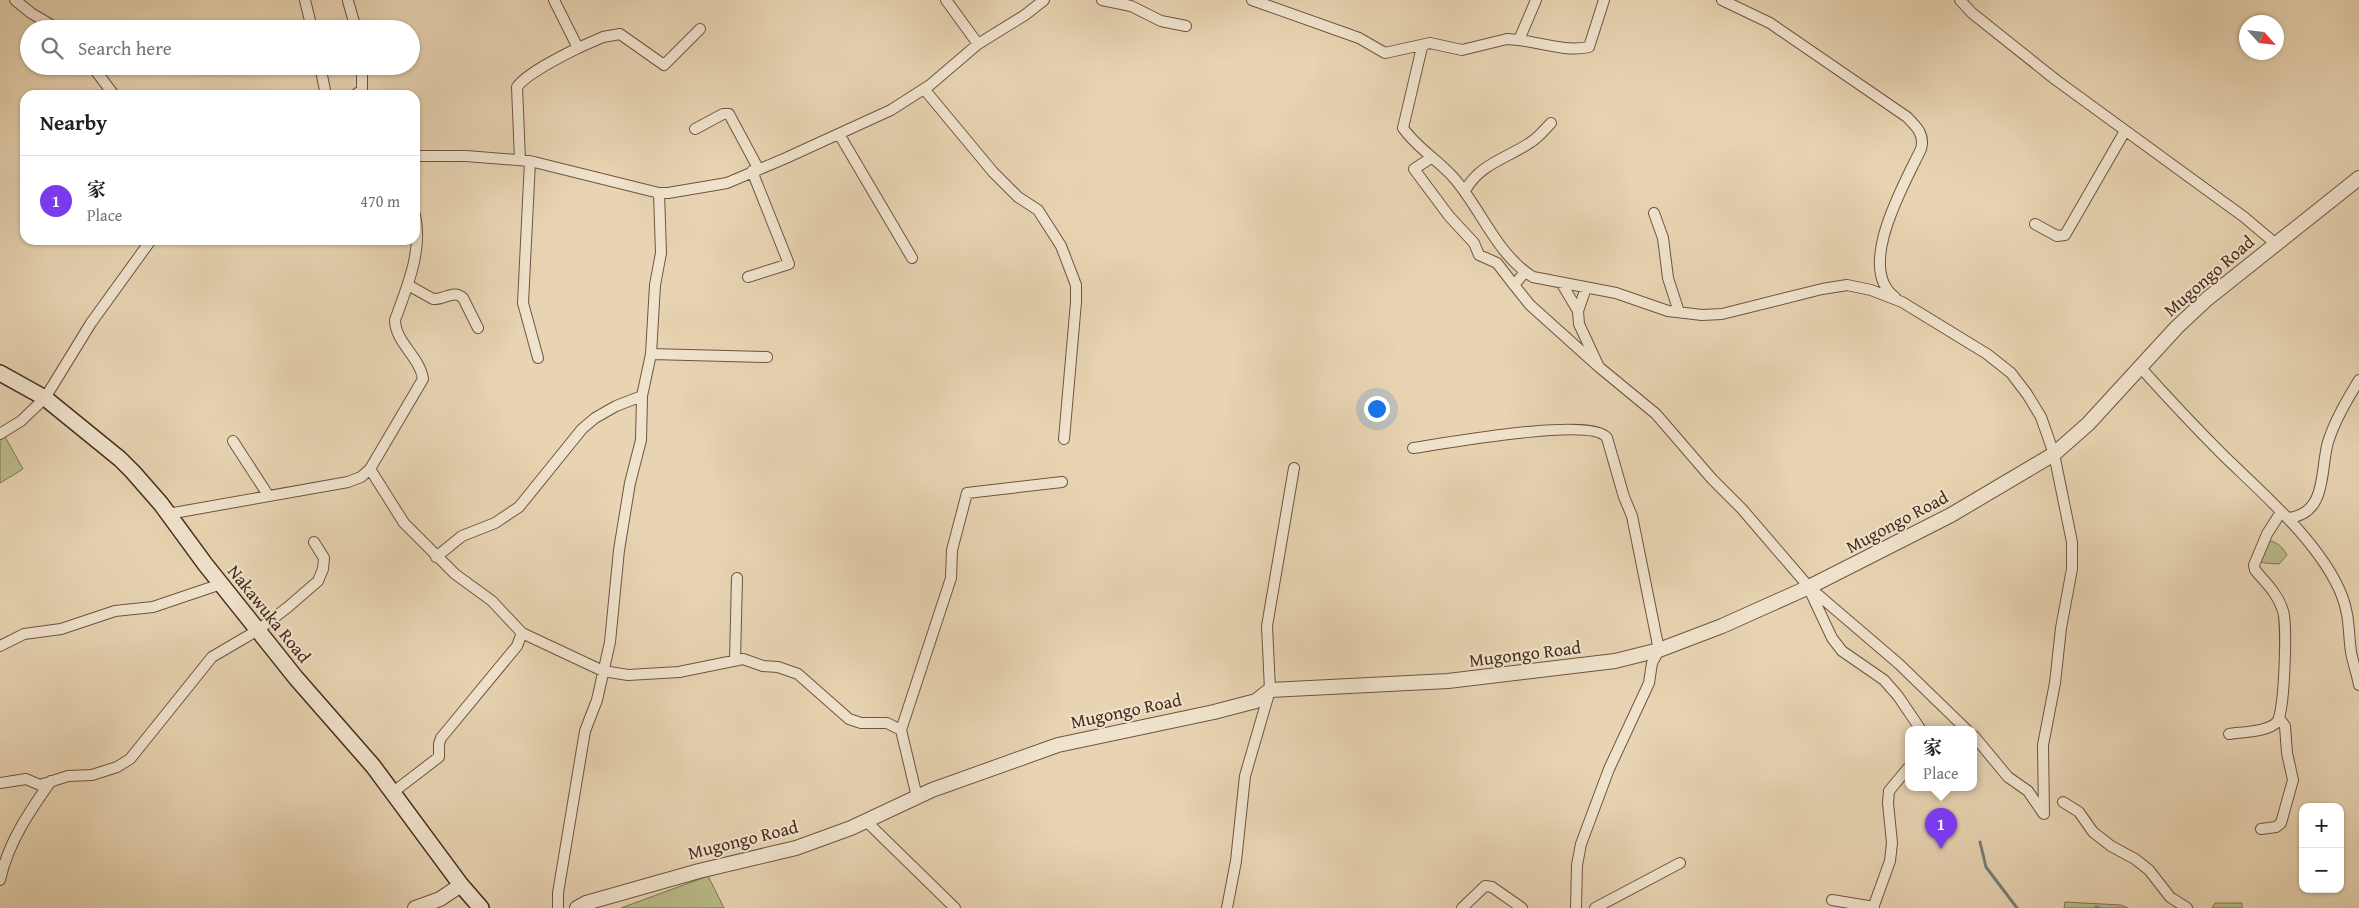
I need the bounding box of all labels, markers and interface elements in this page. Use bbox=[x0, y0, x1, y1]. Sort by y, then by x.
north arrow bbox=[2239, 15, 2284, 60]
search box bbox=[20, 20, 420, 75]
icon: search bbox=[38, 34, 66, 62]
text: Search here bbox=[78, 34, 172, 62]
text: Nearby bbox=[40, 107, 107, 138]
text: 家 bbox=[87, 175, 106, 203]
text: 1 bbox=[52, 189, 60, 213]
text: 470 m bbox=[360, 189, 400, 213]
text: Place bbox=[87, 203, 122, 227]
street label: Mugongo Road bbox=[2157, 228, 2260, 323]
your location bbox=[1364, 396, 1390, 422]
street label: Mugongo Road bbox=[1841, 483, 1953, 560]
street label: Nakawuka Road bbox=[221, 559, 318, 669]
street label: Mugongo Road bbox=[1467, 633, 1583, 674]
street label: Mugongo Road bbox=[1068, 686, 1184, 735]
popup bbox=[1905, 726, 1977, 791]
text: 家 bbox=[1923, 733, 1942, 761]
text: Place bbox=[1923, 761, 1959, 785]
map controls bbox=[2299, 803, 2344, 893]
button: + bbox=[2299, 803, 2344, 848]
pin: 1 bbox=[1925, 808, 1957, 849]
street label: Mugongo Road bbox=[685, 813, 801, 866]
button: − bbox=[2299, 848, 2344, 893]

